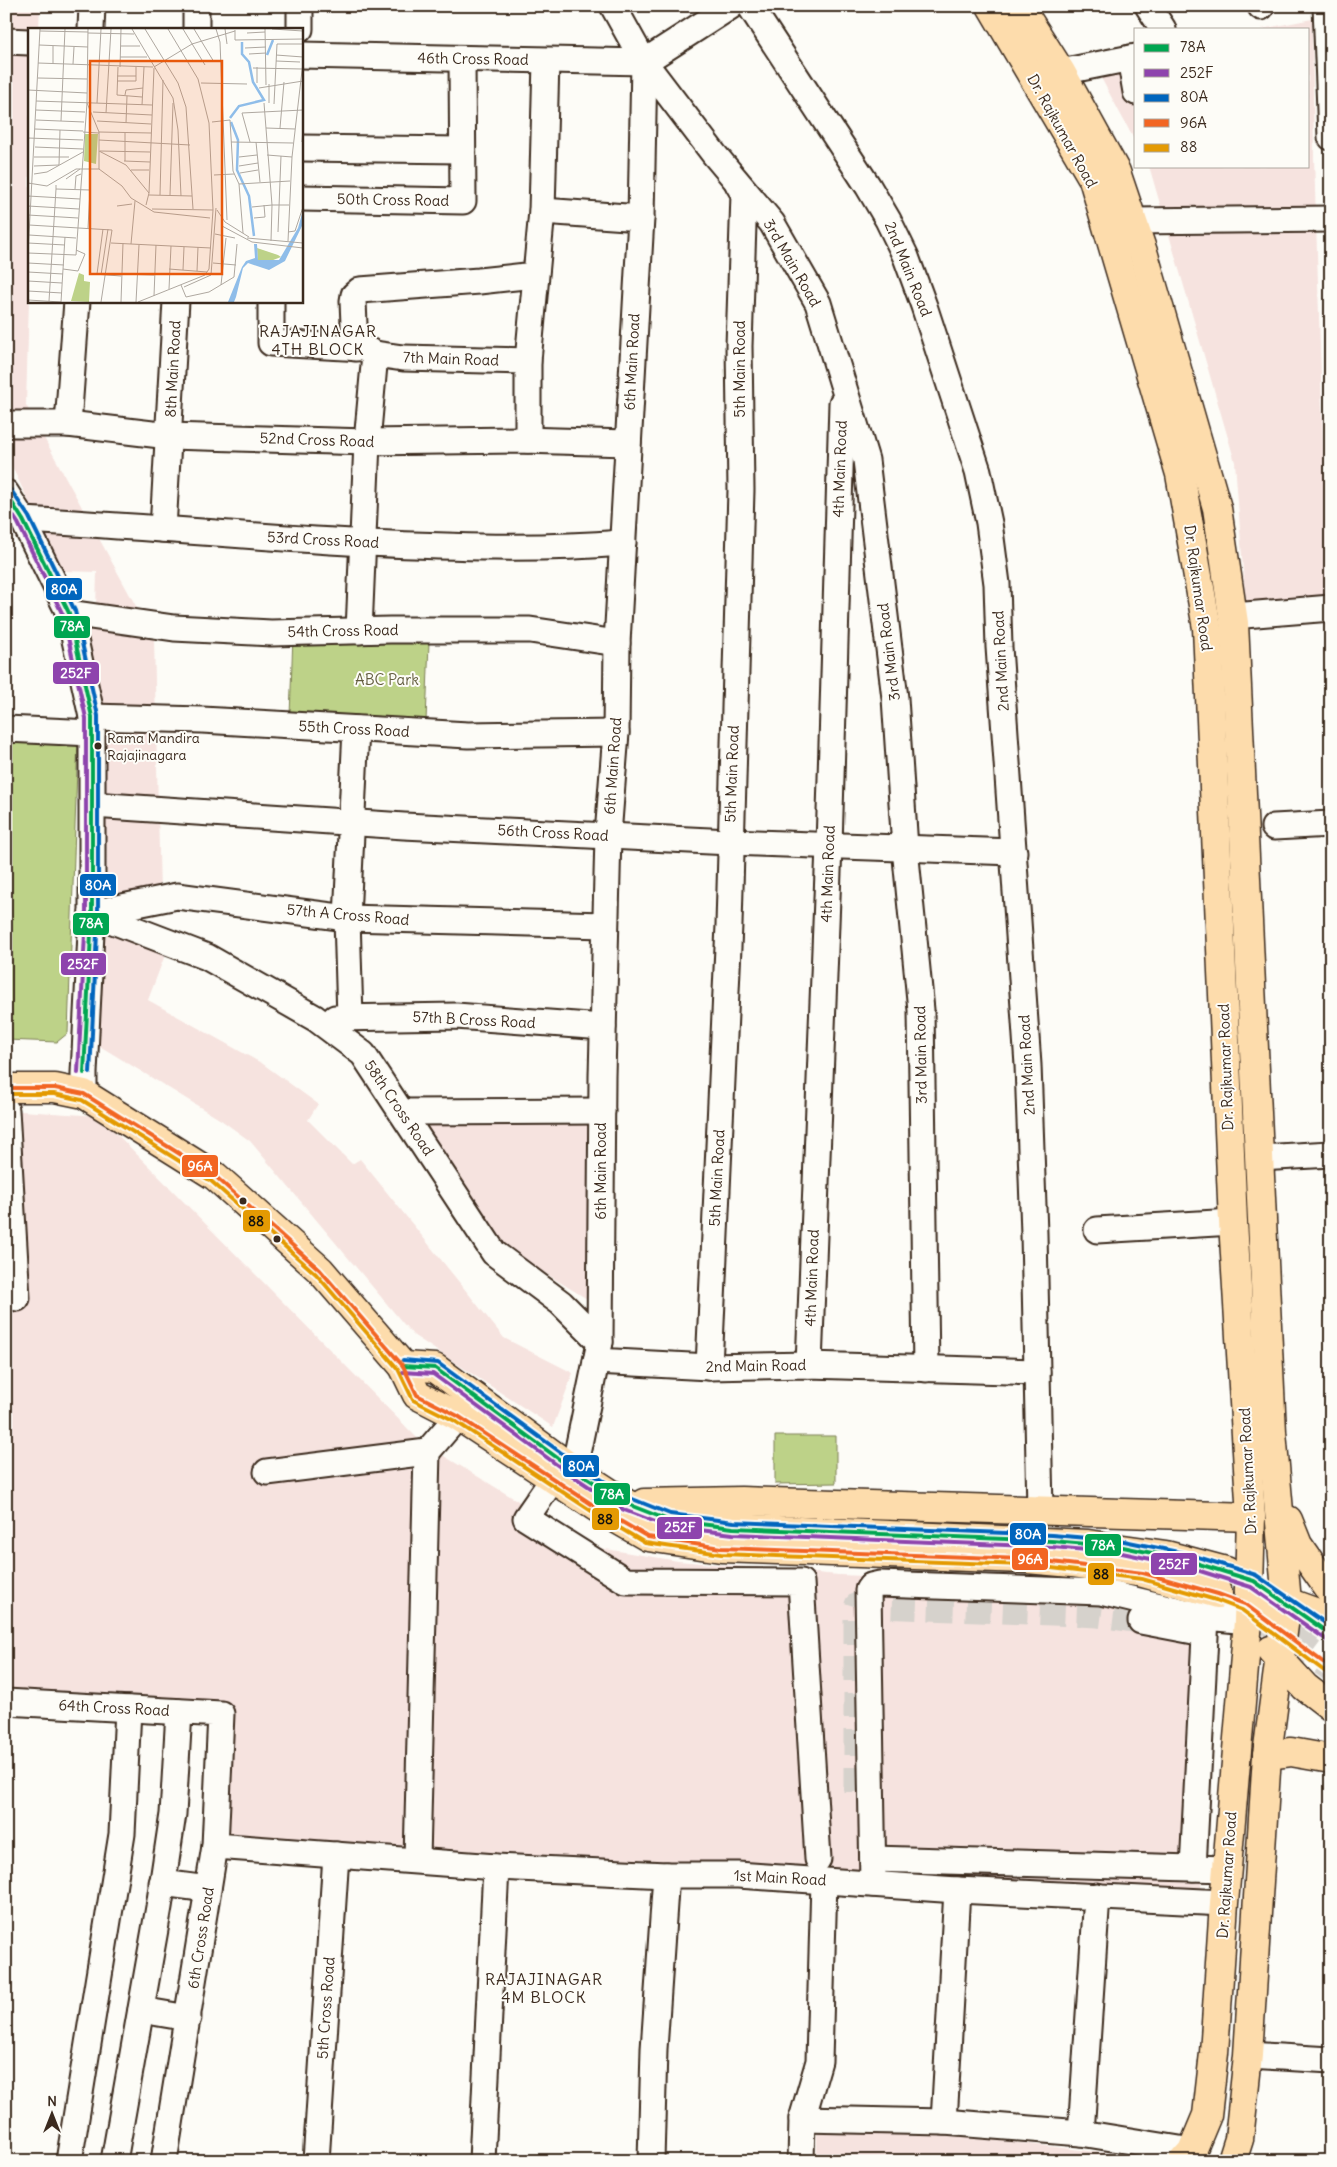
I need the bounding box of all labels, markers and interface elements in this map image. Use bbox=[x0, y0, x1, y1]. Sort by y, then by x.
inset map bbox=[28, 28, 302, 302]
legend bbox=[1134, 28, 1310, 168]
text: 78A bbox=[1180, 37, 1206, 56]
street label: 46th Cross Road bbox=[417, 48, 529, 69]
text: 252F bbox=[1180, 63, 1214, 82]
street label: Dr. Rajkumar Road bbox=[1023, 71, 1102, 191]
text: 80A bbox=[1180, 87, 1209, 106]
text: 96A bbox=[1180, 113, 1207, 132]
text: 88 bbox=[1180, 137, 1197, 156]
street label: 50th Cross Road bbox=[337, 189, 450, 210]
street label: 3rd Main Road bbox=[760, 215, 825, 310]
street label: 2nd Main Road bbox=[881, 219, 936, 319]
street label: 6th Main Road bbox=[619, 313, 644, 411]
street label: 8th Main Road bbox=[160, 320, 185, 418]
street label: 5th Main Road bbox=[730, 320, 749, 418]
district label: RAJAJINAGAR 4TH BLOCK bbox=[259, 321, 377, 359]
street label: 7th Main Road bbox=[403, 347, 500, 370]
street label: 4th Main Road bbox=[828, 420, 851, 518]
street label: 52nd Cross Road bbox=[259, 428, 375, 451]
street label: Dr. Rajkumar Road bbox=[1180, 524, 1217, 652]
street label: 53rd Cross Road bbox=[267, 527, 380, 552]
line badge: 80A bbox=[45, 577, 83, 601]
text: 80A bbox=[51, 580, 77, 598]
street label: 3rd Main Road bbox=[873, 602, 904, 702]
street label: 2nd Main Road bbox=[988, 610, 1013, 712]
line badge: 78A bbox=[53, 615, 91, 639]
text: 78A bbox=[60, 617, 84, 635]
street label: 54th Cross Road bbox=[287, 620, 399, 641]
line badge: 252F bbox=[52, 661, 100, 685]
text: 252F bbox=[60, 664, 92, 682]
park label: ABC Park bbox=[355, 670, 419, 689]
street label: 55th Cross Road bbox=[298, 716, 410, 741]
street label: 6th Main Road bbox=[600, 717, 625, 815]
street label: 5th Main Road bbox=[720, 725, 743, 823]
place label: Rama Mandira Rajajinagara bbox=[107, 729, 200, 764]
marker: Rama Mandira Rajajinagara bbox=[93, 741, 103, 751]
street label: 56th Cross Road bbox=[497, 820, 609, 845]
street label: 4th Main Road bbox=[816, 825, 839, 923]
line badge: 80A bbox=[79, 873, 117, 897]
text: 80A bbox=[85, 876, 111, 894]
street label: 57th A Cross Road bbox=[286, 900, 410, 929]
line badge: 78A bbox=[72, 912, 110, 936]
text: 78A bbox=[79, 914, 103, 932]
line badge: 252F bbox=[60, 952, 107, 976]
text: 252F bbox=[67, 955, 99, 973]
street label: Dr. Rajkumar Road bbox=[1214, 1003, 1237, 1131]
street label: 3rd Main Road bbox=[910, 1006, 931, 1104]
street label: 57th B Cross Road bbox=[412, 1007, 536, 1032]
street label: 2nd Main Road bbox=[1014, 1014, 1039, 1116]
street label: 58th Cross Road bbox=[360, 1056, 438, 1159]
street label: 6th Main Road bbox=[591, 1122, 610, 1220]
street label: 5th Main Road bbox=[704, 1129, 729, 1227]
line badge: 96A bbox=[181, 1154, 219, 1178]
text: 96A bbox=[187, 1157, 213, 1175]
unlabelled marker bbox=[238, 1196, 248, 1206]
line badge: 88 bbox=[242, 1209, 271, 1233]
text: 88 bbox=[248, 1212, 264, 1230]
street label: 4th Main Road bbox=[800, 1229, 823, 1327]
unlabelled marker bbox=[272, 1234, 282, 1244]
street label: 2nd Main Road bbox=[705, 1355, 807, 1376]
street label: Dr. Rajkumar Road bbox=[1235, 1407, 1260, 1535]
line badge: 80A bbox=[562, 1454, 600, 1478]
text: 80A bbox=[568, 1457, 594, 1475]
line badge: 78A bbox=[593, 1482, 631, 1506]
text: 78A bbox=[600, 1485, 624, 1503]
line badge: 88 bbox=[591, 1507, 620, 1531]
text: 88 bbox=[597, 1510, 613, 1528]
line badge: 252F bbox=[656, 1516, 703, 1540]
text: 252F bbox=[664, 1518, 696, 1536]
line badge: 80A bbox=[1009, 1522, 1047, 1546]
text: 80A bbox=[1015, 1525, 1041, 1543]
line badge: 78A bbox=[1084, 1533, 1122, 1557]
text: 78A bbox=[1091, 1536, 1115, 1554]
line badge: 96A bbox=[1011, 1547, 1049, 1571]
text: 96A bbox=[1017, 1550, 1043, 1568]
line badge: 252F bbox=[1150, 1552, 1198, 1576]
text: 252F bbox=[1158, 1555, 1190, 1573]
line badge: 88 bbox=[1087, 1562, 1115, 1586]
text: 88 bbox=[1093, 1565, 1109, 1583]
street label: 64th Cross Road bbox=[58, 1695, 170, 1720]
street label: Dr. Rajkumar Road bbox=[1213, 1811, 1240, 1939]
street label: 1st Main Road bbox=[733, 1866, 827, 1889]
street label: 6th Cross Road bbox=[183, 1886, 218, 1990]
street label: 5th Cross Road bbox=[312, 1956, 339, 2060]
district label: RAJAJINAGAR 4M BLOCK bbox=[485, 1969, 603, 2007]
north arrow bbox=[28, 2090, 78, 2140]
text: N bbox=[47, 2092, 57, 2110]

